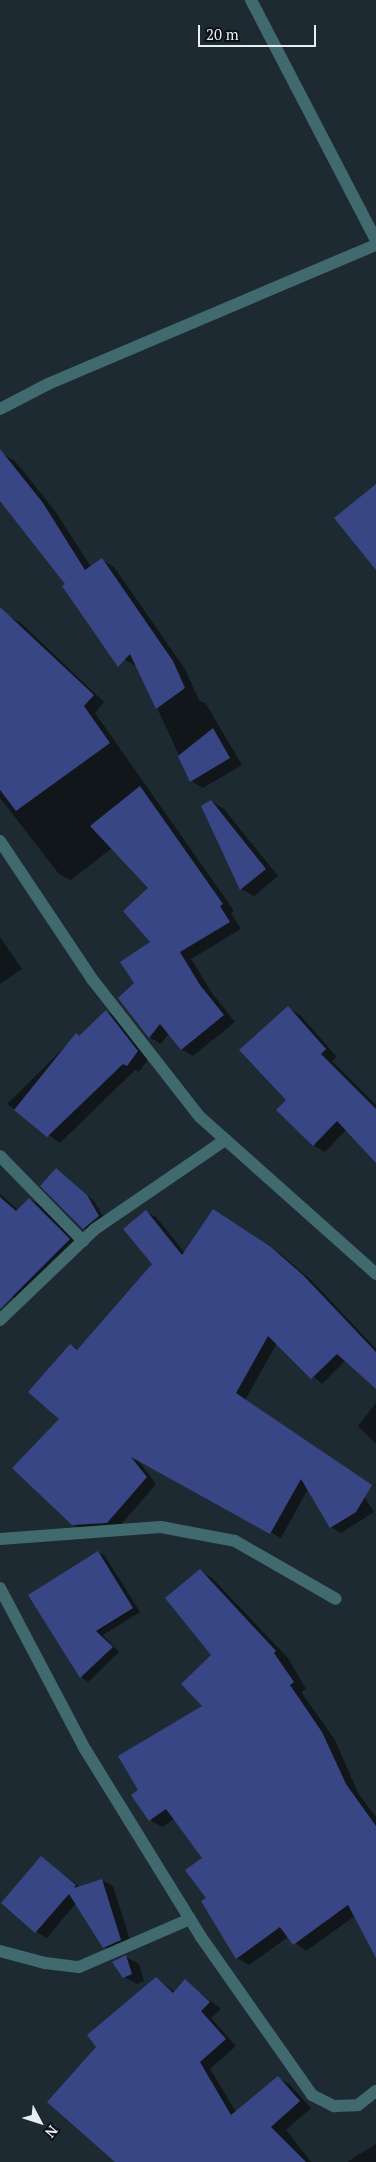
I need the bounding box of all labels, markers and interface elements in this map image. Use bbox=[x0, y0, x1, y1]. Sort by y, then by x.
scale bar bbox=[201, 15, 318, 47]
text: 20 m bbox=[206, 24, 239, 44]
north arrow bbox=[15, 2097, 65, 2147]
text: N bbox=[41, 2122, 63, 2142]

